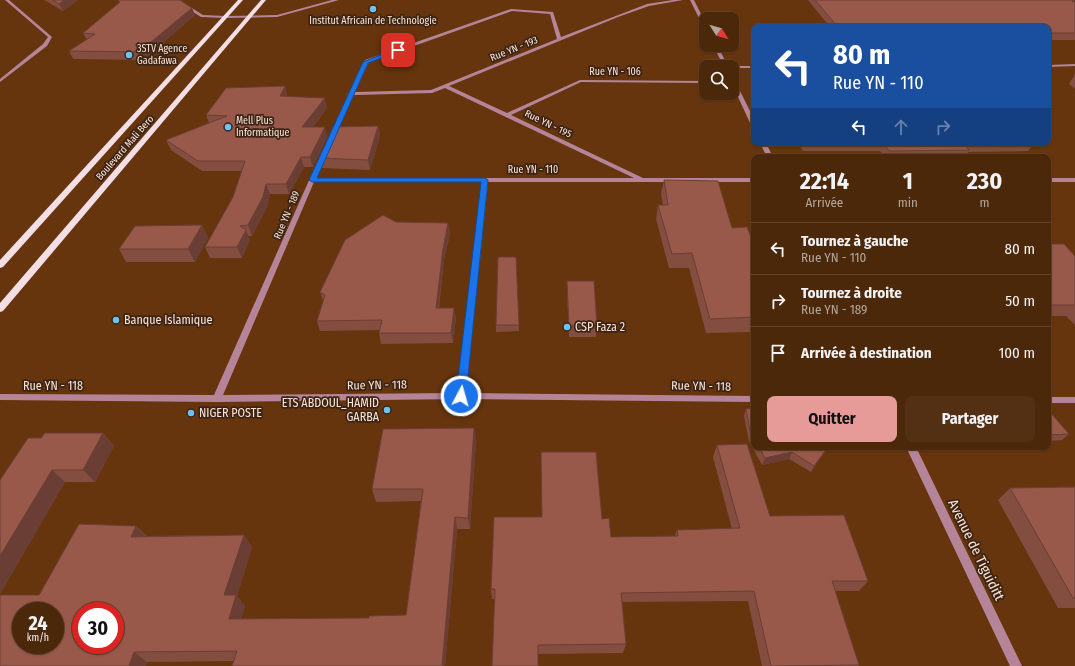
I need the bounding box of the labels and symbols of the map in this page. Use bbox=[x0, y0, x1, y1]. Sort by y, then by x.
marker: Institut Africain de Technologie bbox=[368, 4, 378, 14]
north arrow bbox=[699, 12, 739, 52]
place label: Institut Africain de Technologie bbox=[309, 15, 437, 27]
pin bbox=[381, 33, 415, 67]
street label: Rue YN - 193 bbox=[488, 34, 540, 64]
place label: 3STV Agence Gadafawa bbox=[137, 43, 187, 67]
marker: 3STV Agence Gadafawa bbox=[124, 50, 134, 60]
street label: Rue YN - 106 bbox=[589, 66, 641, 78]
street label: Rue YN - 195 bbox=[523, 107, 574, 141]
street label: Boulevard Mali Bero bbox=[94, 113, 156, 183]
place label: Mell Plus Informatique bbox=[236, 115, 290, 139]
marker: Mell Plus Informatique bbox=[223, 122, 233, 132]
street label: Rue YN - 110 bbox=[508, 164, 558, 176]
street label: Rue YN - 189 bbox=[272, 189, 303, 241]
place label: Banque Islamique bbox=[124, 313, 212, 327]
marker: Banque Islamique bbox=[111, 315, 121, 325]
place label: CSP Faza 2 bbox=[575, 320, 625, 334]
marker: CSP Faza 2 bbox=[562, 322, 572, 332]
position arrow bbox=[440, 375, 482, 417]
street label: Rue YN - 118 bbox=[347, 377, 407, 393]
street label: Rue YN - 118 bbox=[671, 378, 731, 394]
street label: Rue YN - 118 bbox=[23, 379, 83, 393]
place label: ETS ABDOUL_HAMID GARBA bbox=[282, 396, 380, 424]
marker: ETS ABDOUL_HAMID GARBA bbox=[382, 405, 392, 415]
place label: NIGER POSTE bbox=[199, 406, 262, 420]
marker: NIGER POSTE bbox=[186, 408, 196, 418]
street label: Avenue de Tiguiditt bbox=[944, 497, 1008, 604]
speed limit sign: 30 bbox=[72, 602, 124, 654]

